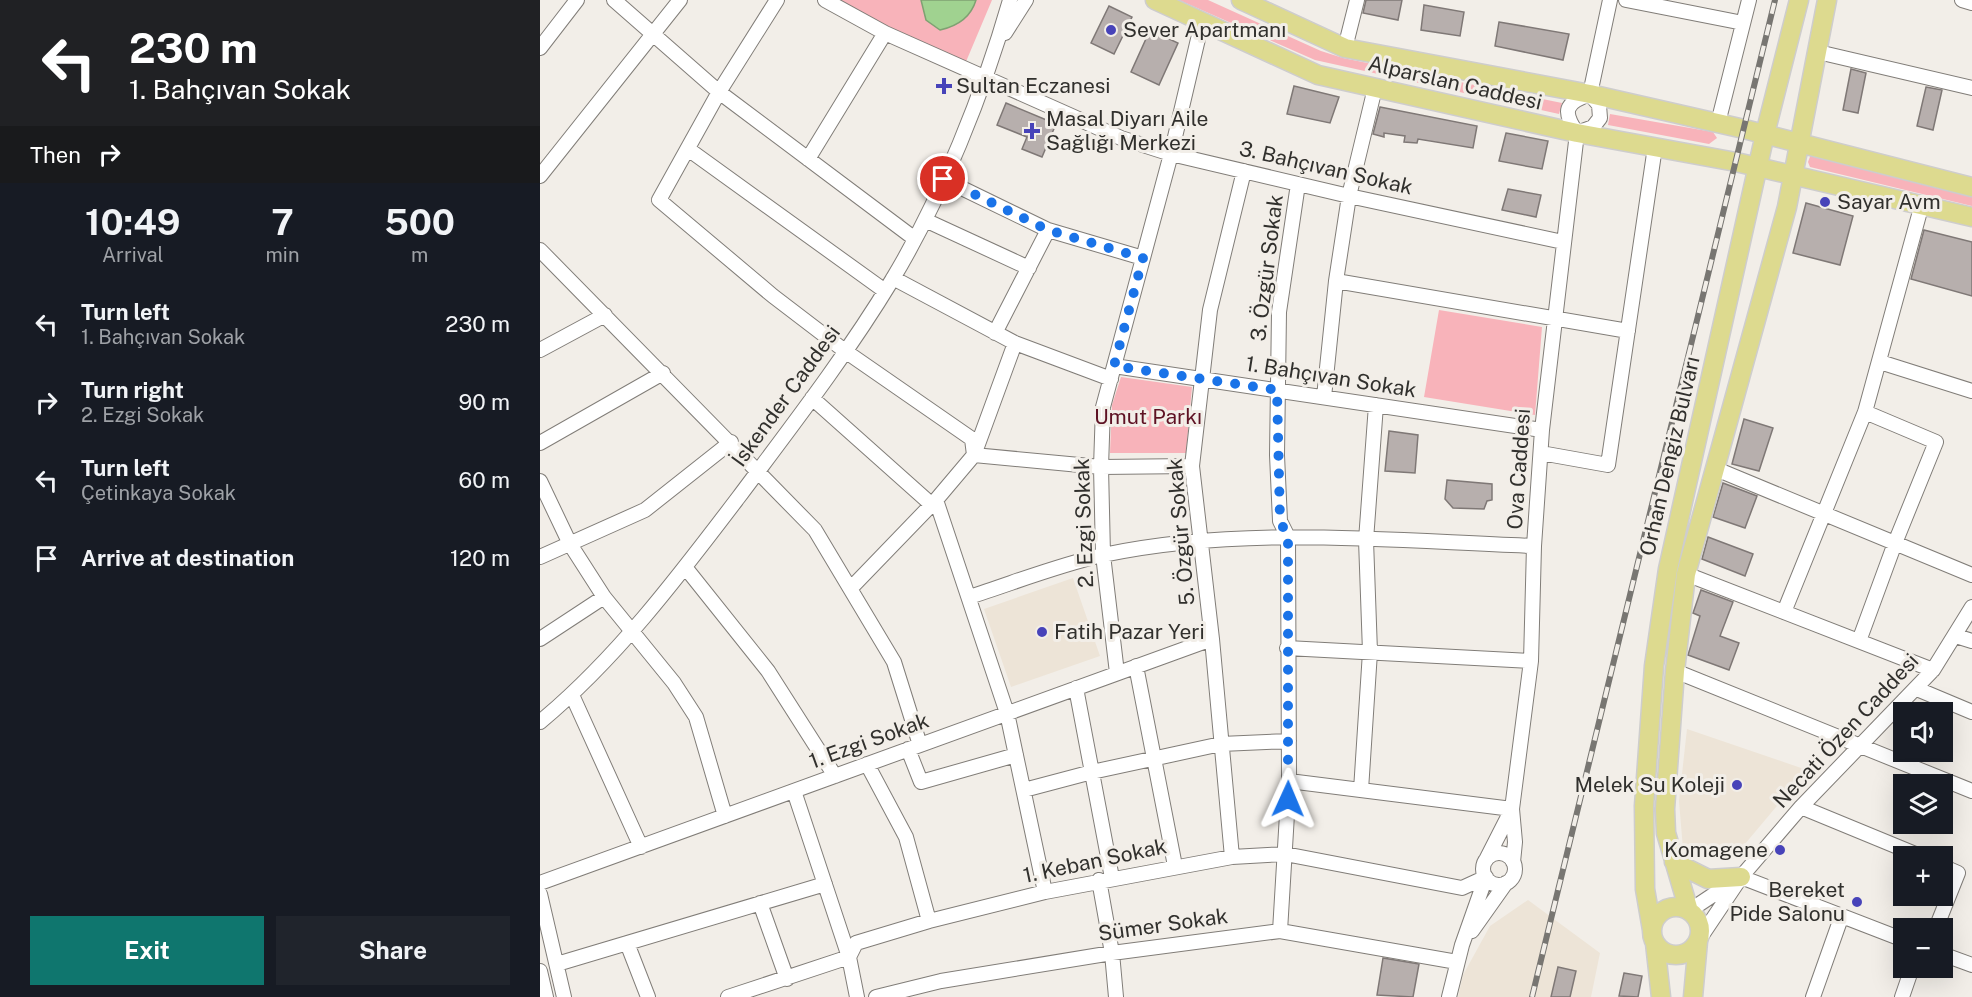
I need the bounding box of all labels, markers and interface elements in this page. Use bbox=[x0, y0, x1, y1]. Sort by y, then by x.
place label: Sever Apartmanı bbox=[1123, 17, 1286, 42]
text: 230 m bbox=[129, 23, 258, 72]
marker: Sever Apartmanı bbox=[1104, 23, 1118, 37]
icon: left bbox=[30, 24, 108, 102]
street label: Alparslan Caddesi bbox=[1366, 50, 1544, 115]
text: 1. Bahçıvan Sokak bbox=[129, 73, 351, 105]
place label: Sultan Eczanesi bbox=[956, 73, 1111, 98]
marker: Sultan Eczanesi bbox=[937, 79, 951, 93]
place label: Masal Diyarı Aile Sağlığı Merkezi bbox=[1046, 106, 1209, 155]
marker: Masal Diyarı Aile Sağlığı Merkezi bbox=[1023, 122, 1041, 140]
street label: 3. Bahçıvan Sokak bbox=[1237, 135, 1415, 200]
icon: right bbox=[93, 138, 126, 171]
text: Then bbox=[30, 142, 81, 168]
pin bbox=[917, 153, 968, 204]
icon: arrive bbox=[926, 162, 959, 195]
place label: Sayar Avm bbox=[1837, 189, 1941, 214]
street label: 3. Özgür Sokak bbox=[1245, 193, 1288, 343]
marker: Sayar Avm bbox=[1818, 195, 1832, 209]
text: 10:49 bbox=[85, 201, 181, 243]
text: 7 bbox=[271, 201, 294, 243]
text: 500 bbox=[384, 201, 455, 243]
text: Arrival bbox=[102, 243, 164, 267]
text: min bbox=[266, 243, 299, 267]
text: m bbox=[411, 243, 428, 267]
text: Turn left bbox=[81, 299, 170, 325]
icon: left bbox=[30, 308, 63, 341]
text: 230 m bbox=[445, 311, 510, 337]
street label: İskender Caddesi bbox=[726, 320, 845, 471]
text: 1. Bahçıvan Sokak bbox=[81, 325, 245, 349]
street label: 1. Bahçıvan Sokak bbox=[1244, 351, 1418, 402]
street label: Orhan Dengiz Bulvarı bbox=[1634, 354, 1705, 558]
text: Turn right bbox=[81, 377, 184, 403]
icon: right bbox=[30, 386, 63, 419]
text: 90 m bbox=[459, 389, 510, 415]
text: 2. Ezgi Sokak bbox=[81, 403, 204, 427]
park label: Umut Parkı bbox=[1094, 404, 1202, 429]
street label: Ova Caddesi bbox=[1502, 408, 1535, 530]
text: Turn left bbox=[81, 455, 170, 481]
street label: 5. Özgür Sokak bbox=[1162, 457, 1199, 607]
street label: 2. Ezgi Sokak bbox=[1069, 458, 1098, 588]
icon: left bbox=[30, 464, 63, 497]
text: 60 m bbox=[459, 467, 510, 493]
text: Çetinkaya Sokak bbox=[81, 481, 236, 505]
icon: arrive bbox=[30, 542, 63, 575]
text: Arrive at destination bbox=[81, 545, 294, 571]
text: 120 m bbox=[450, 545, 510, 571]
place label: Fatih Pazar Yeri bbox=[1054, 619, 1205, 644]
marker: Fatih Pazar Yeri bbox=[1035, 625, 1049, 639]
street label: Necati Özen Caddesi bbox=[1768, 648, 1924, 813]
map controls bbox=[1893, 702, 1953, 978]
button: sound bbox=[1893, 702, 1953, 762]
street label: 1. Ezgi Sokak bbox=[806, 707, 932, 774]
position arrow bbox=[1256, 767, 1320, 831]
place label: Melek Su Koleji bbox=[1574, 772, 1725, 797]
button: layers bbox=[1893, 774, 1953, 834]
marker: Melek Su Koleji bbox=[1730, 778, 1744, 792]
street label: 1. Keban Sokak bbox=[1021, 833, 1169, 888]
place label: Komagene bbox=[1664, 837, 1768, 862]
marker: Komagene bbox=[1773, 843, 1787, 857]
button: + bbox=[1893, 846, 1953, 906]
place label: Bereket Pide Salonu bbox=[1729, 877, 1845, 926]
marker: Bereket Pide Salonu bbox=[1850, 895, 1864, 909]
street label: Sümer Sokak bbox=[1097, 903, 1230, 946]
button: Exit bbox=[30, 916, 264, 985]
button: Share bbox=[276, 916, 510, 985]
button: − bbox=[1893, 918, 1953, 978]

